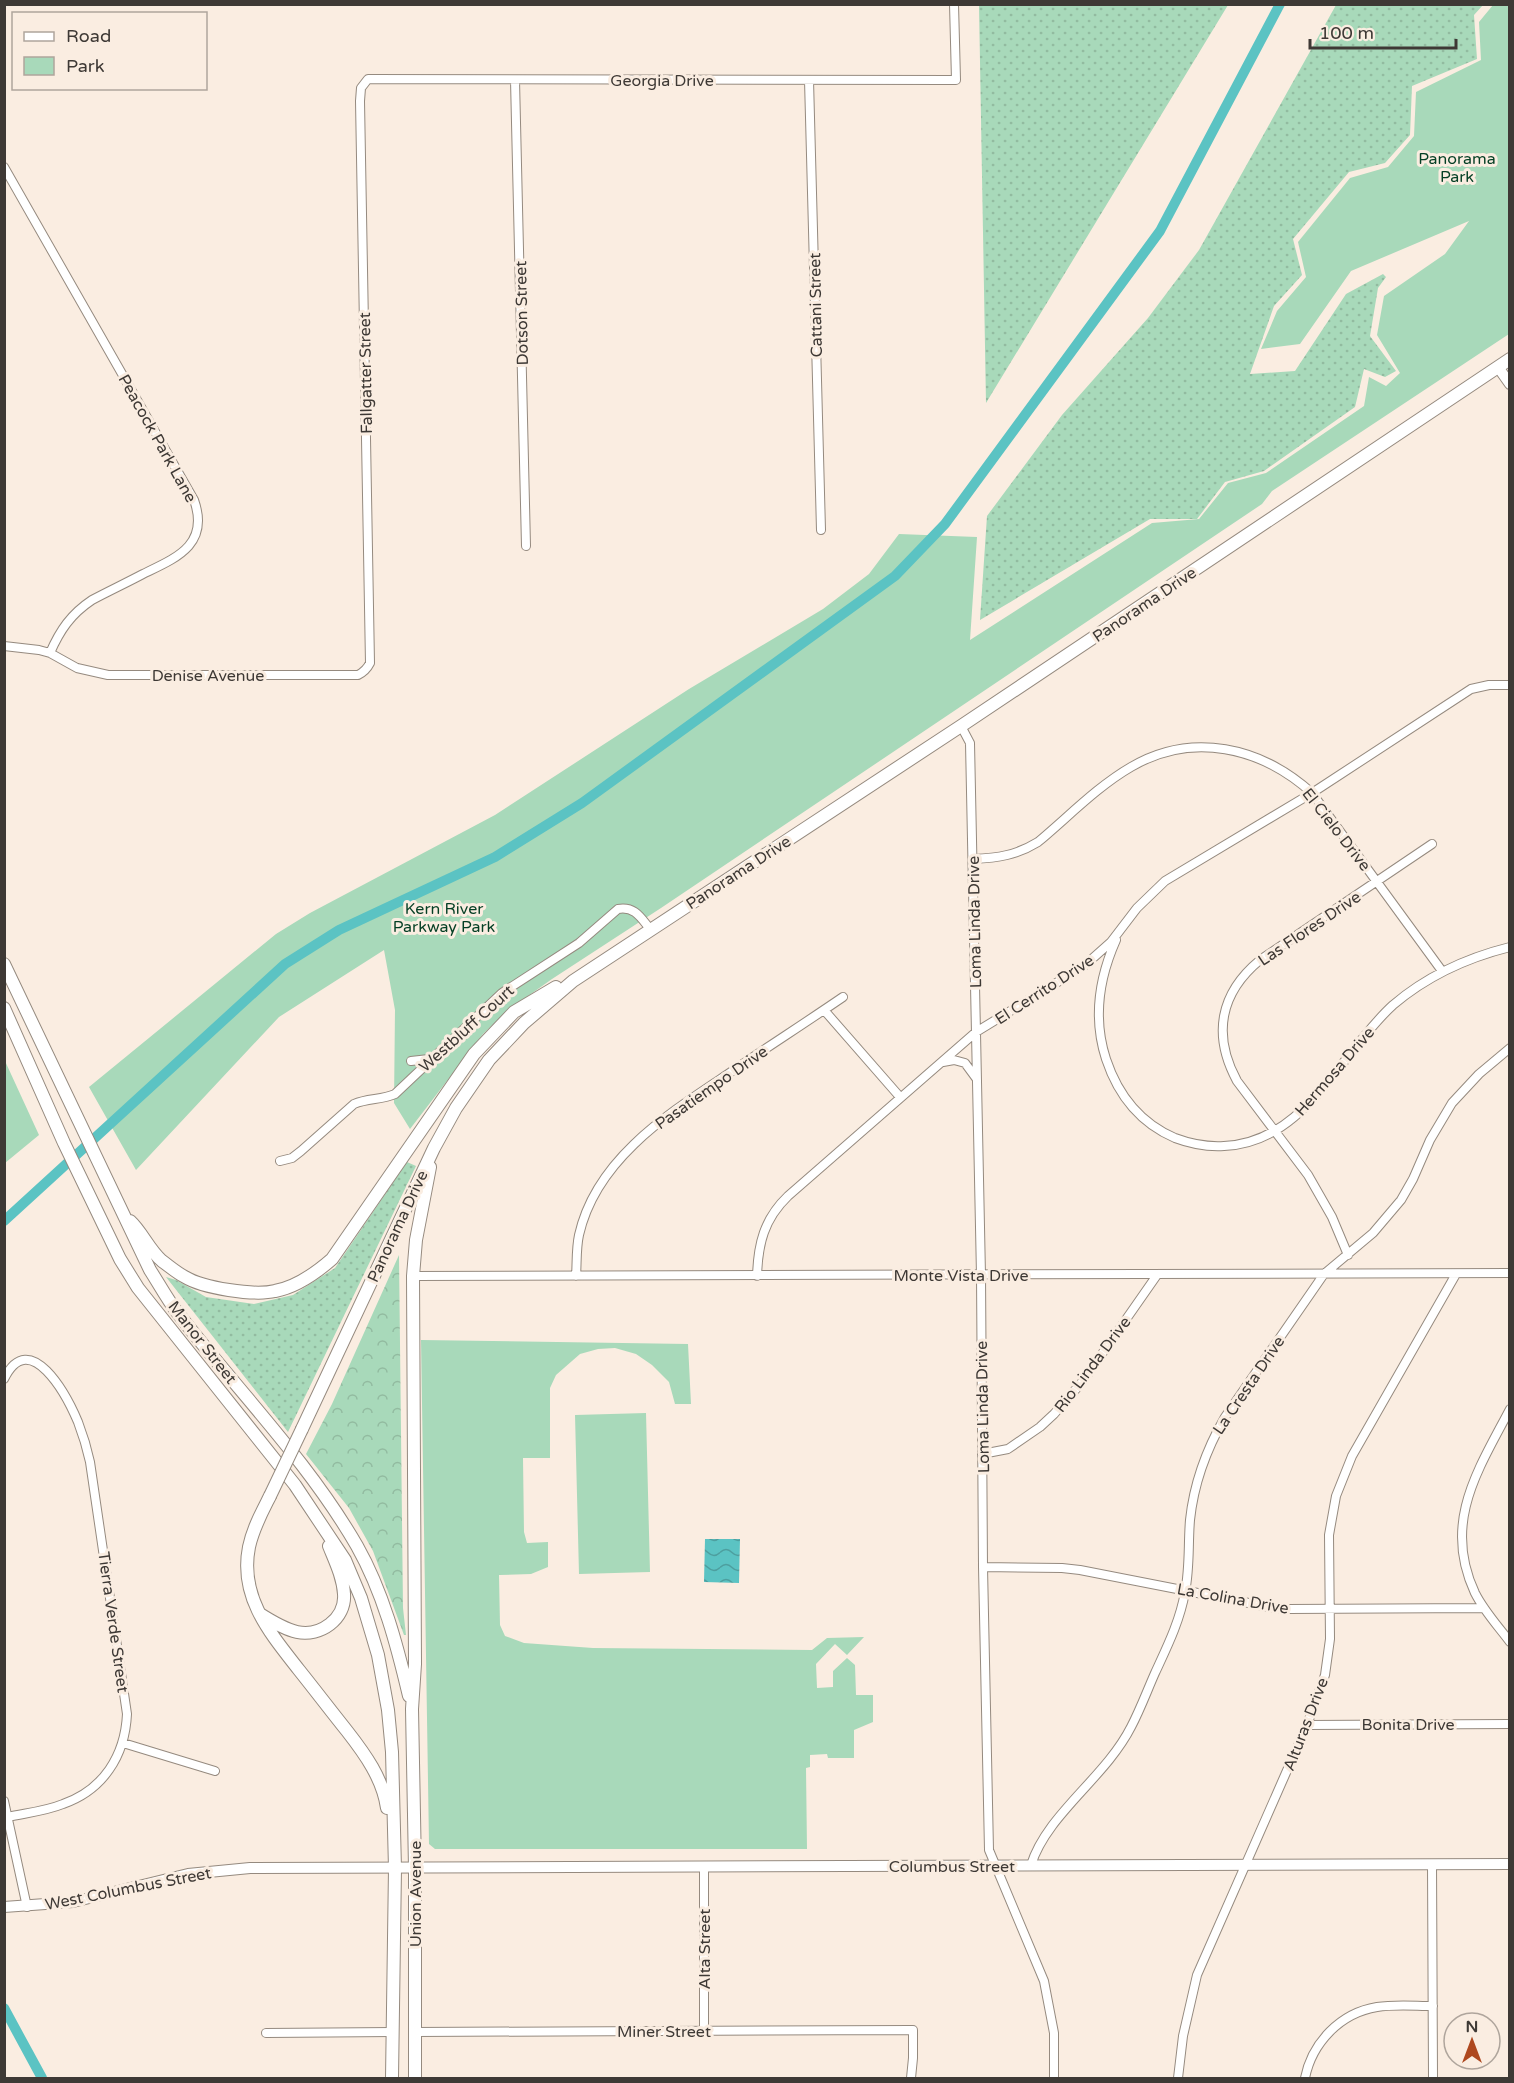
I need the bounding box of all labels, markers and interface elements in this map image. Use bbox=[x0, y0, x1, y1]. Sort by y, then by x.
legend bbox=[12, 12, 207, 90]
scale bar bbox=[1310, 12, 1456, 50]
text: 100 m bbox=[1319, 22, 1374, 44]
text: Road bbox=[66, 25, 111, 47]
text: Park bbox=[66, 55, 105, 77]
street label: Georgia Drive bbox=[610, 71, 714, 91]
park label: Panorama Park bbox=[1418, 149, 1496, 187]
street label: Cattani Street bbox=[805, 252, 827, 358]
street label: Dotson Street bbox=[511, 261, 533, 365]
street label: Fallgatter Street bbox=[355, 312, 377, 434]
street label: Peacock Park Lane bbox=[114, 371, 201, 506]
street label: Panorama Drive bbox=[1089, 563, 1200, 647]
street label: Denise Avenue bbox=[152, 666, 264, 686]
street label: El Cielo Drive bbox=[1298, 784, 1375, 875]
street label: Panorama Drive bbox=[682, 831, 795, 914]
street label: Loma Linda Drive bbox=[964, 856, 986, 988]
street label: Las Flores Drive bbox=[1254, 887, 1365, 971]
park label: Kern River Parkway Park bbox=[393, 899, 496, 937]
street label: El Cerrito Drive bbox=[991, 950, 1098, 1029]
street label: Westbluff Court bbox=[415, 981, 518, 1077]
street label: Hermosa Drive bbox=[1291, 1023, 1379, 1120]
street label: Pasatiempo Drive bbox=[651, 1041, 772, 1134]
street label: Panorama Drive bbox=[363, 1167, 433, 1286]
street label: Monte Vista Drive bbox=[894, 1266, 1028, 1286]
street label: Manor Street bbox=[164, 1297, 241, 1388]
street label: Rio Linda Drive bbox=[1050, 1313, 1135, 1416]
street label: La Cresta Drive bbox=[1208, 1332, 1289, 1439]
street label: Loma Linda Drive bbox=[972, 1341, 994, 1473]
street label: Tierra Verde Street bbox=[93, 1550, 133, 1694]
street label: La Colina Drive bbox=[1175, 1579, 1290, 1619]
street label: Alturas Drive bbox=[1279, 1675, 1333, 1774]
street label: Bonita Drive bbox=[1361, 1715, 1455, 1735]
street label: Union Avenue bbox=[406, 1841, 426, 1947]
street label: Columbus Street bbox=[889, 1857, 1015, 1877]
street label: West Columbus Street bbox=[43, 1863, 213, 1915]
street label: Alta Street bbox=[695, 1909, 715, 1989]
north arrow bbox=[1442, 2011, 1502, 2071]
text: N bbox=[1466, 2017, 1478, 2037]
street label: Miner Street bbox=[617, 2022, 711, 2042]

